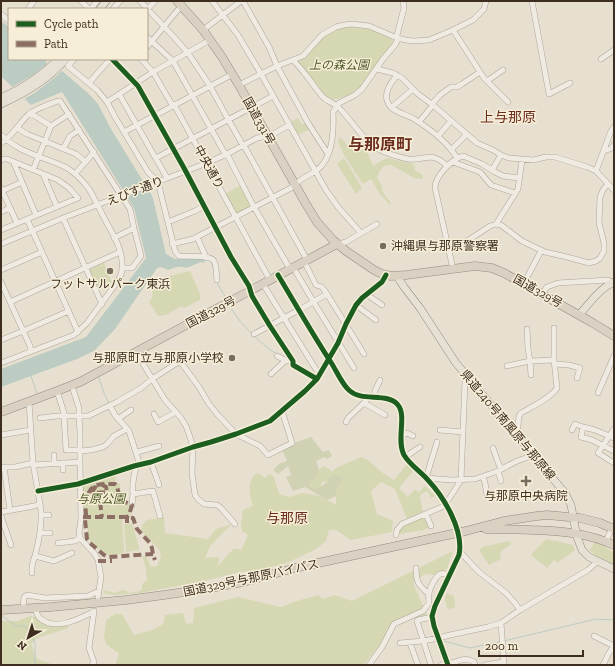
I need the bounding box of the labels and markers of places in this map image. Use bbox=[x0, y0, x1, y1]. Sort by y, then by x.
place label: 沖縄県与那原警察署 bbox=[391, 239, 499, 253]
marker: 沖縄県与那原警察署 bbox=[378, 241, 388, 251]
marker: フットサルパーク東浜 bbox=[105, 266, 115, 276]
place label: フットサルパーク東浜 bbox=[50, 277, 170, 291]
place label: 与那原町立与那原小学校 bbox=[92, 351, 224, 365]
marker: 与那原町立与那原小学校 bbox=[227, 353, 237, 363]
marker: 与那原中央病院 bbox=[520, 475, 532, 487]
place label: 与那原中央病院 bbox=[484, 489, 568, 503]

